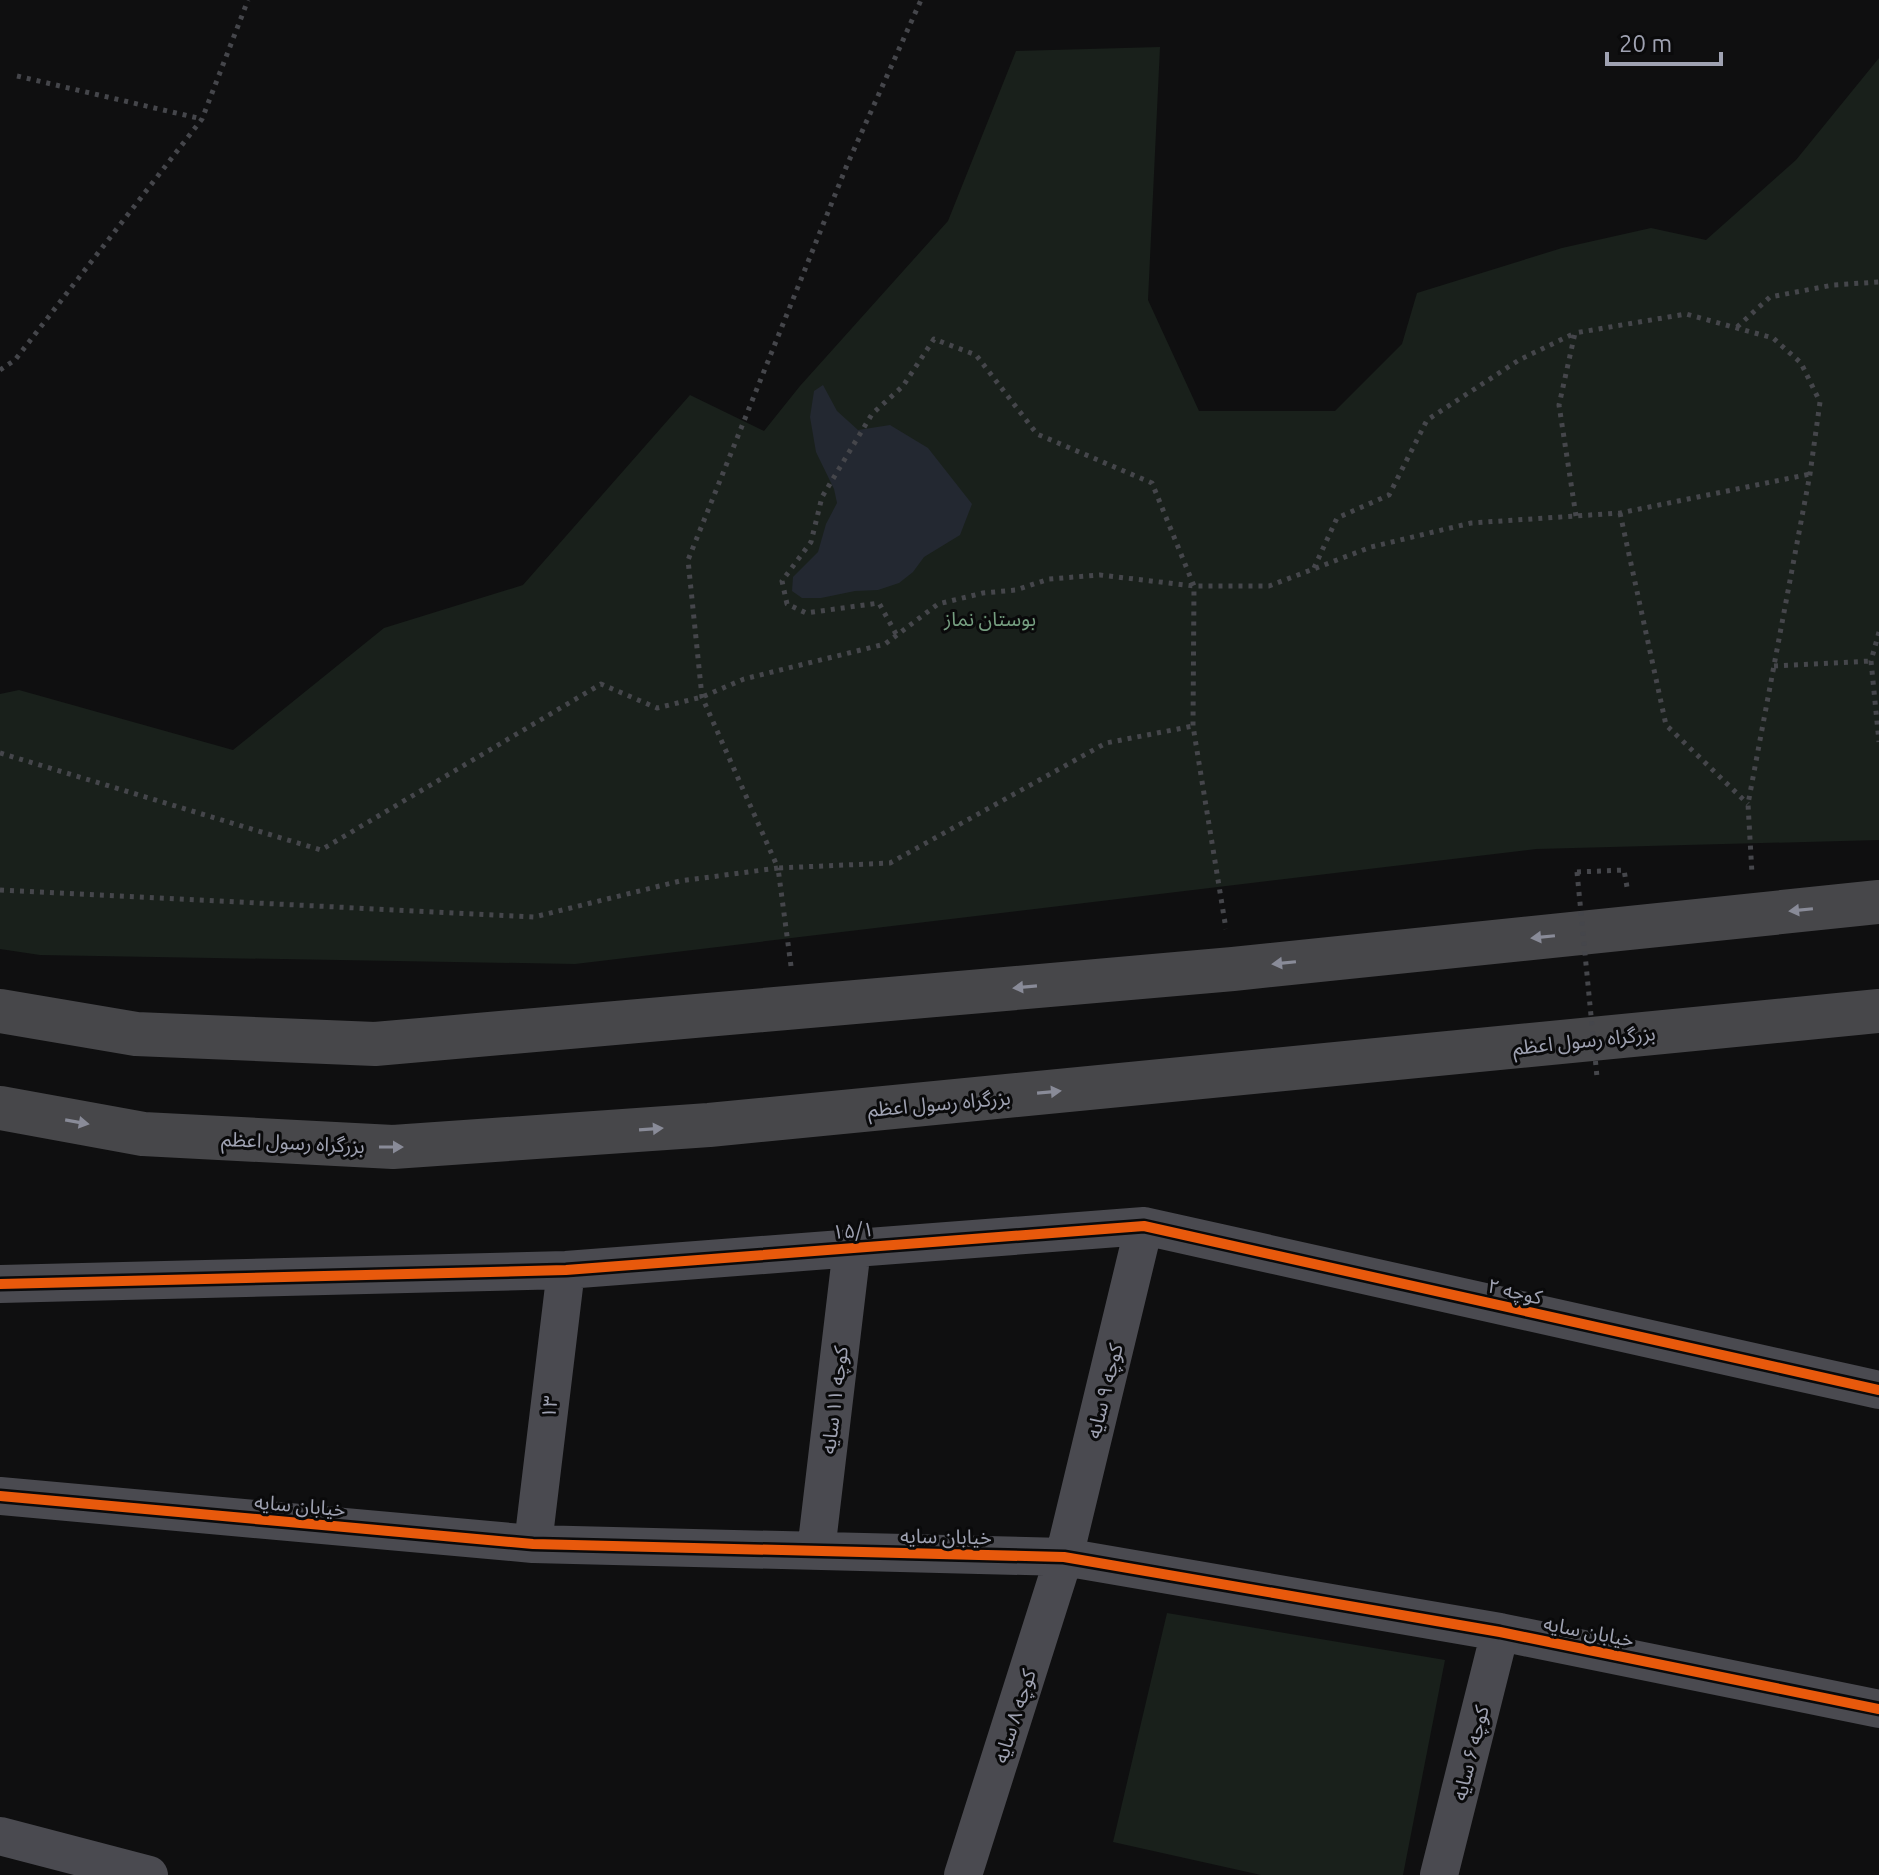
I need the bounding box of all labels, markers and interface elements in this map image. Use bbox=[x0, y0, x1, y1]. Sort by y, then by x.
scale bar bbox=[1607, 16, 1721, 66]
text: 20 m bbox=[1619, 30, 1672, 57]
park label: بوستان نماز bbox=[943, 607, 1036, 631]
one-way arrow bbox=[1788, 904, 1813, 917]
one-way arrow bbox=[1530, 930, 1555, 943]
one-way arrow bbox=[1271, 957, 1296, 970]
one-way arrow bbox=[1012, 981, 1037, 994]
street label: بزرگراه رسول اعظم bbox=[1511, 1021, 1657, 1063]
street label: بزرگراه رسول اعظم bbox=[866, 1085, 1012, 1125]
one-way arrow bbox=[1037, 1086, 1062, 1099]
one-way arrow bbox=[64, 1117, 89, 1129]
one-way arrow bbox=[639, 1122, 664, 1135]
street label: بزرگراه رسول اعظم bbox=[221, 1127, 365, 1161]
one-way arrow bbox=[379, 1140, 404, 1153]
street label: ۱۵/۱ bbox=[831, 1217, 875, 1243]
street label: کوچه ۲ bbox=[1485, 1274, 1545, 1311]
street label: کوچه ۹ سایه bbox=[1081, 1340, 1129, 1441]
street label: کوچه ۱۱ سایه bbox=[816, 1344, 854, 1455]
street label: ۱۳ bbox=[536, 1394, 562, 1420]
street label: خیابان سایه bbox=[253, 1490, 347, 1521]
street label: خیابان سایه bbox=[900, 1524, 992, 1549]
street label: خیابان سایه bbox=[1542, 1611, 1636, 1652]
street label: کوچه ۸ سایه bbox=[988, 1666, 1042, 1766]
street label: کوچه ۶ سایه bbox=[1447, 1702, 1495, 1803]

